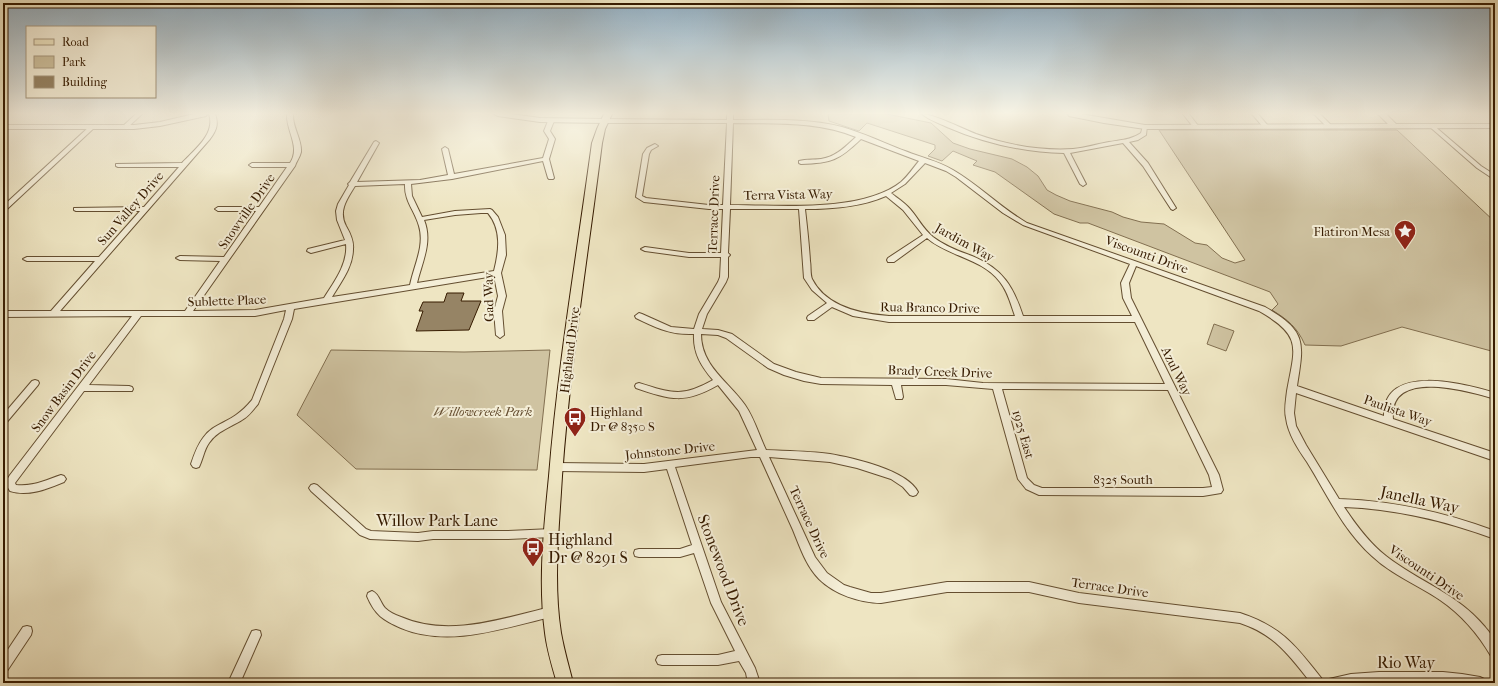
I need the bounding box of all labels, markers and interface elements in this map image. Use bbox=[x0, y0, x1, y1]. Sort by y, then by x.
legend bbox=[26, 26, 156, 98]
text: Road bbox=[62, 35, 89, 49]
text: Park bbox=[62, 55, 87, 69]
text: Building bbox=[62, 75, 107, 89]
street label: Sun Valley Drive bbox=[94, 168, 167, 248]
street label: Snowville Drive bbox=[215, 170, 278, 252]
street label: Terrace Drive bbox=[705, 174, 722, 253]
street label: Terra Vista Way bbox=[743, 186, 834, 203]
place icon: Flatiron Mesa bbox=[1392, 218, 1418, 251]
street label: Jardim Way bbox=[932, 220, 998, 265]
place label: Flatiron Mesa bbox=[1314, 224, 1391, 239]
street label: Viscounti Drive bbox=[1102, 232, 1191, 277]
street label: Gad Way bbox=[481, 271, 496, 322]
street label: Sublette Place bbox=[187, 292, 267, 309]
street label: Rua Branco Drive bbox=[880, 299, 981, 316]
street label: Highland Drive bbox=[557, 305, 582, 394]
street label: Azul Way bbox=[1158, 343, 1195, 399]
street label: Snow Basin Drive bbox=[28, 347, 99, 435]
street label: Brady Creek Drive bbox=[887, 362, 993, 381]
street label: Paulista Way bbox=[1362, 392, 1435, 430]
park label: Willowcreek Park bbox=[434, 404, 533, 419]
place label: Highland Dr @ 8350 S bbox=[590, 404, 655, 434]
bus stop icon: Highland Dr @ 8350 S bbox=[562, 405, 588, 438]
street label: 1925 East bbox=[1009, 408, 1038, 461]
street label: Johnstone Drive bbox=[623, 438, 716, 463]
street label: 8325 South bbox=[1093, 472, 1153, 487]
street label: Janella Way bbox=[1377, 481, 1462, 517]
street label: Terrace Drive bbox=[786, 484, 833, 561]
street label: Willow Park Lane bbox=[375, 511, 498, 530]
street label: Stonewood Drive bbox=[694, 512, 754, 629]
place label: Highland Dr @ 8291 S bbox=[548, 530, 628, 567]
bus stop icon: Highland Dr @ 8291 S bbox=[520, 535, 546, 568]
street label: Viscounti Drive bbox=[1386, 541, 1467, 603]
street label: Terrace Drive bbox=[1070, 575, 1150, 600]
street label: Rio Way bbox=[1377, 653, 1435, 672]

